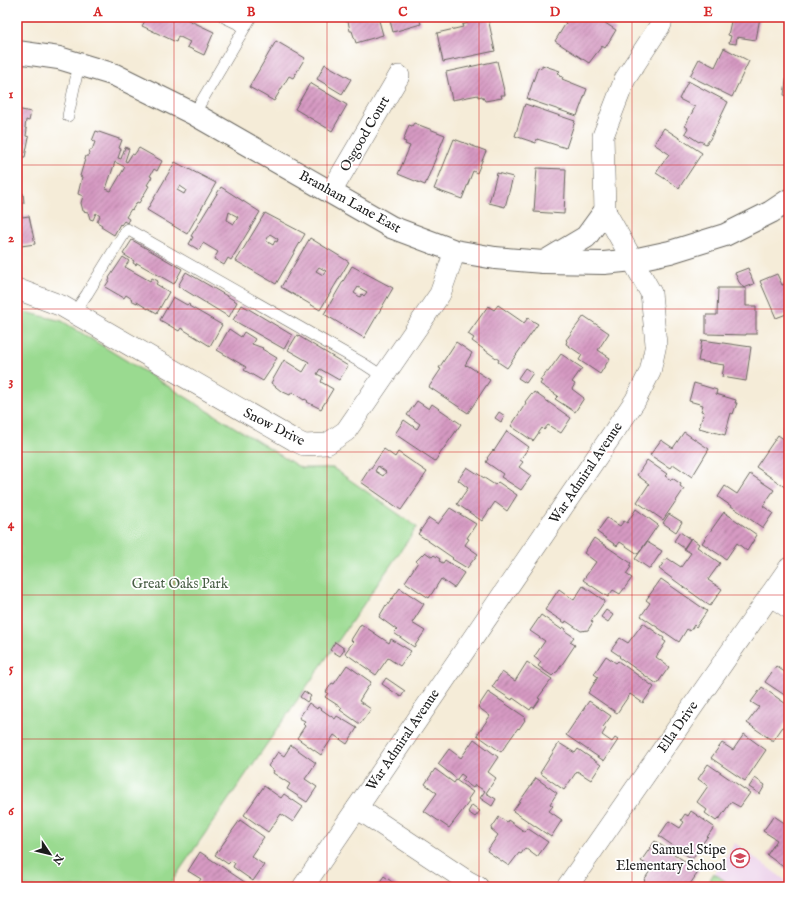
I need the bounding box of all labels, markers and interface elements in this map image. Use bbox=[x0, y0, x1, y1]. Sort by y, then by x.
text: A bbox=[93, 4, 104, 21]
text: B bbox=[247, 4, 256, 21]
text: C bbox=[398, 4, 408, 21]
text: D bbox=[550, 4, 561, 21]
text: E bbox=[703, 4, 713, 21]
text: 1 bbox=[9, 86, 14, 103]
street label: Osgood Court bbox=[336, 93, 394, 175]
street label: Branham Lane East bbox=[296, 167, 404, 238]
text: 2 bbox=[8, 230, 14, 247]
text: 3 bbox=[9, 373, 14, 390]
street label: Snow Drive bbox=[240, 404, 308, 450]
street label: War Admiral Avenue bbox=[545, 418, 627, 527]
text: 4 bbox=[8, 516, 15, 533]
park label: Great Oaks Park bbox=[132, 575, 229, 593]
text: 5 bbox=[9, 660, 14, 677]
street label: War Admiral Avenue bbox=[362, 685, 444, 794]
street label: Ella Drive bbox=[654, 697, 703, 756]
text: 6 bbox=[8, 803, 14, 820]
north arrow bbox=[30, 834, 70, 874]
place label: Samuel Stipe Elementary School bbox=[616, 841, 727, 875]
school or university icon: Samuel Stipe Elementary School bbox=[729, 847, 751, 869]
text: N bbox=[49, 850, 66, 867]

